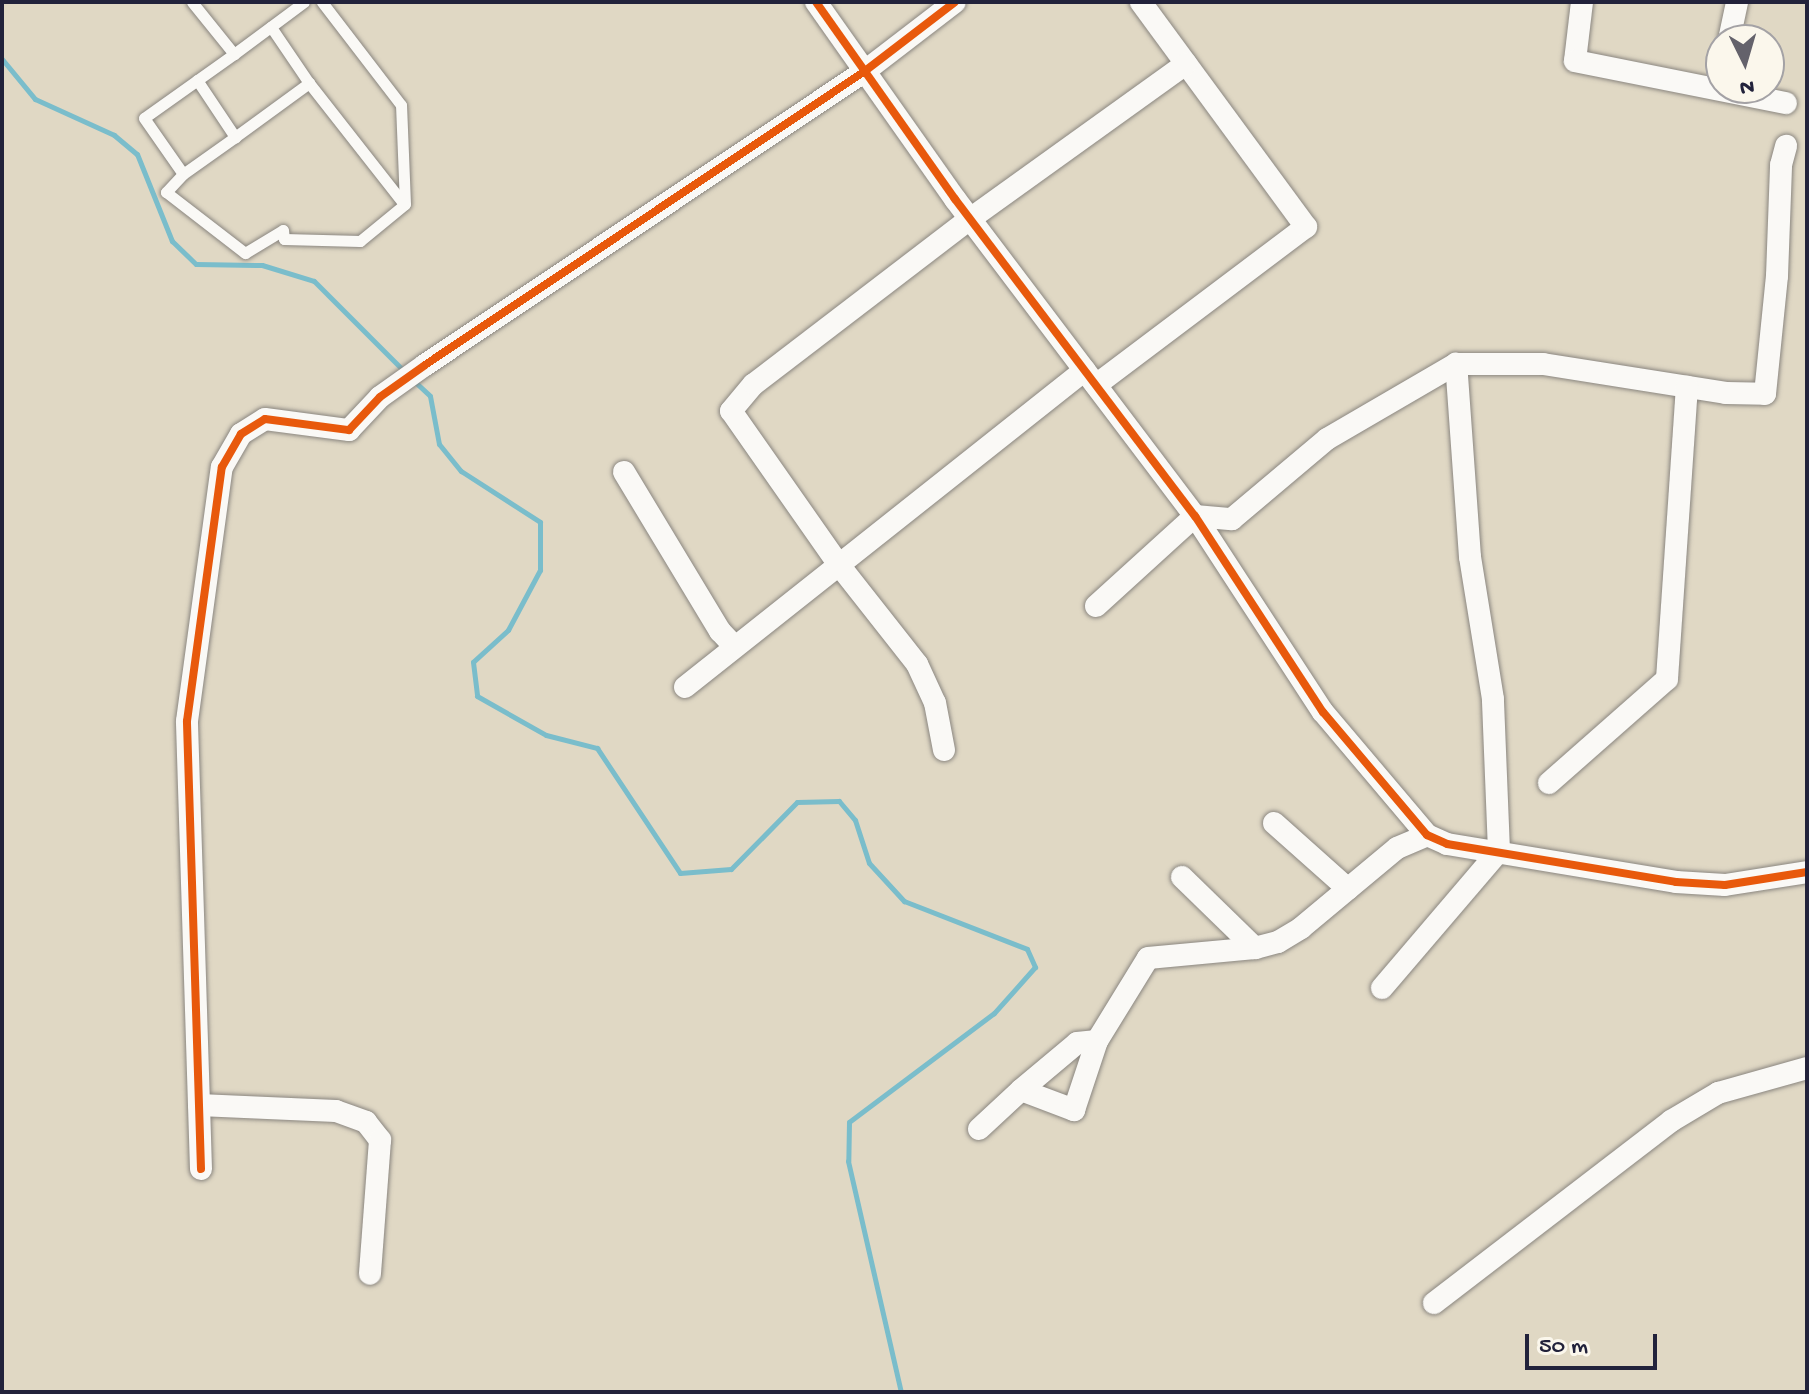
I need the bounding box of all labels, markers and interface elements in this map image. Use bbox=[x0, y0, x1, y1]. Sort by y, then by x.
north arrow bbox=[1705, 24, 1785, 104]
text: N bbox=[1739, 72, 1755, 99]
scale bar bbox=[1529, 1318, 1661, 1368]
text: 50 m bbox=[1539, 1333, 1588, 1362]

